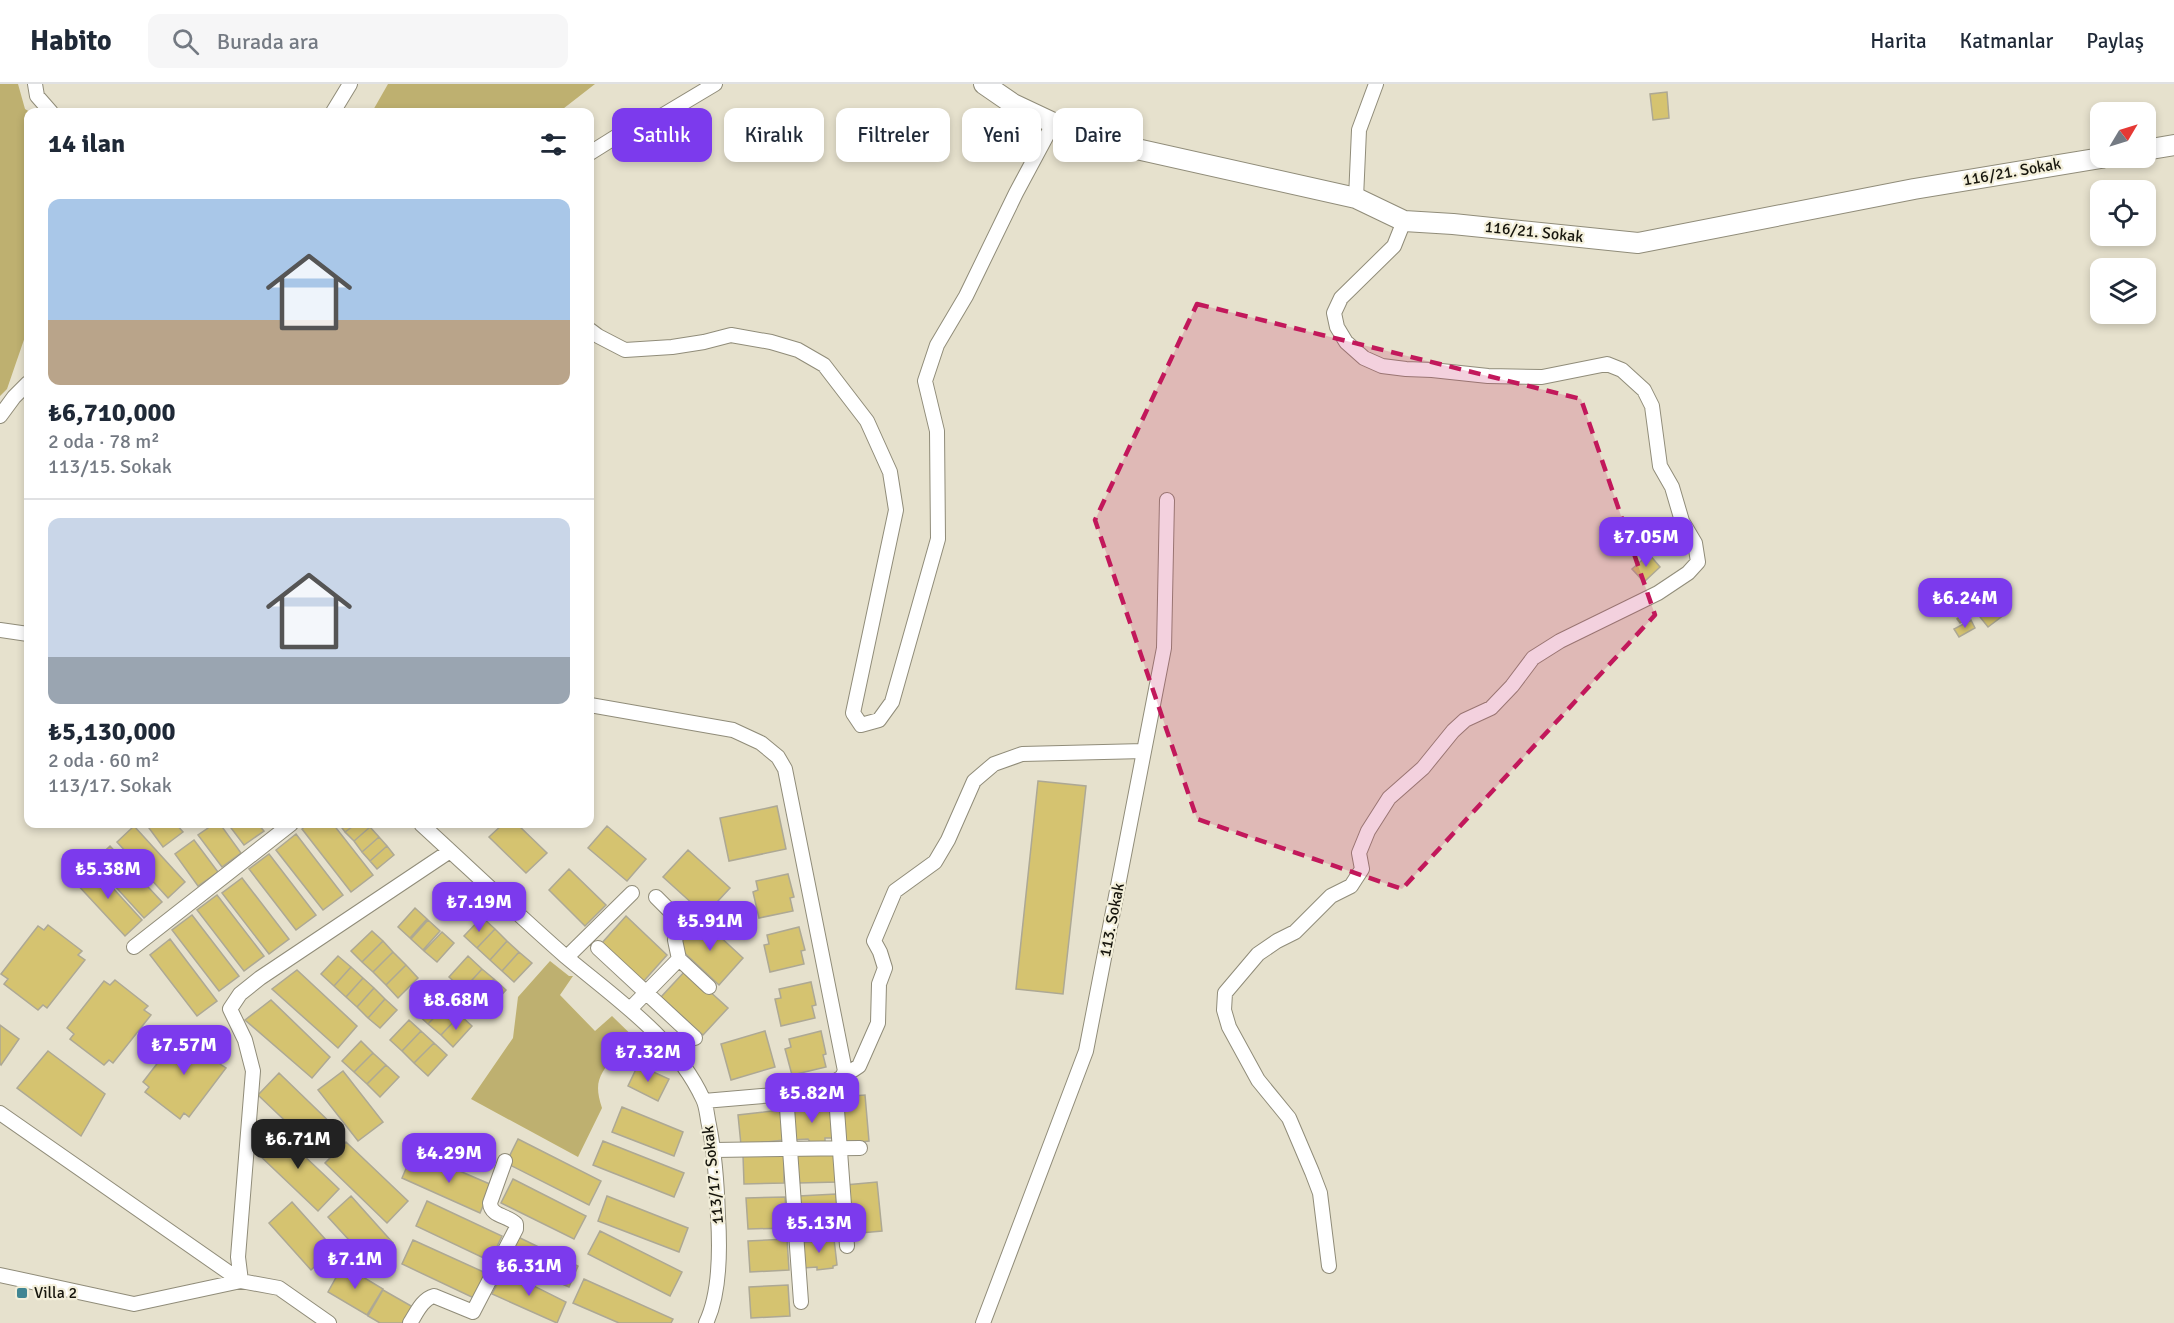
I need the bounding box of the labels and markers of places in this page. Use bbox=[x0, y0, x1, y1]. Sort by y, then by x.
pin: ₺7.05M bbox=[1597, 517, 1695, 568]
pin: ₺6.24M bbox=[1916, 578, 2014, 629]
pin: ₺5.38M bbox=[59, 849, 157, 900]
pin: ₺7.19M bbox=[430, 882, 528, 933]
pin: ₺5.91M bbox=[661, 901, 759, 952]
pin: ₺8.68M bbox=[407, 980, 505, 1031]
pin: ₺7.57M bbox=[135, 1025, 233, 1076]
pin: ₺7.32M bbox=[599, 1032, 697, 1083]
pin: ₺5.82M bbox=[763, 1073, 861, 1124]
pin: ₺6.71M bbox=[249, 1119, 347, 1170]
pin: ₺4.29M bbox=[400, 1133, 498, 1184]
pin: ₺5.13M bbox=[770, 1203, 868, 1254]
pin: ₺7.1M bbox=[313, 1239, 397, 1290]
pin: ₺6.31M bbox=[480, 1246, 578, 1297]
place label: Villa 2 bbox=[34, 1283, 77, 1303]
marker: Villa 2 bbox=[15, 1286, 29, 1300]

